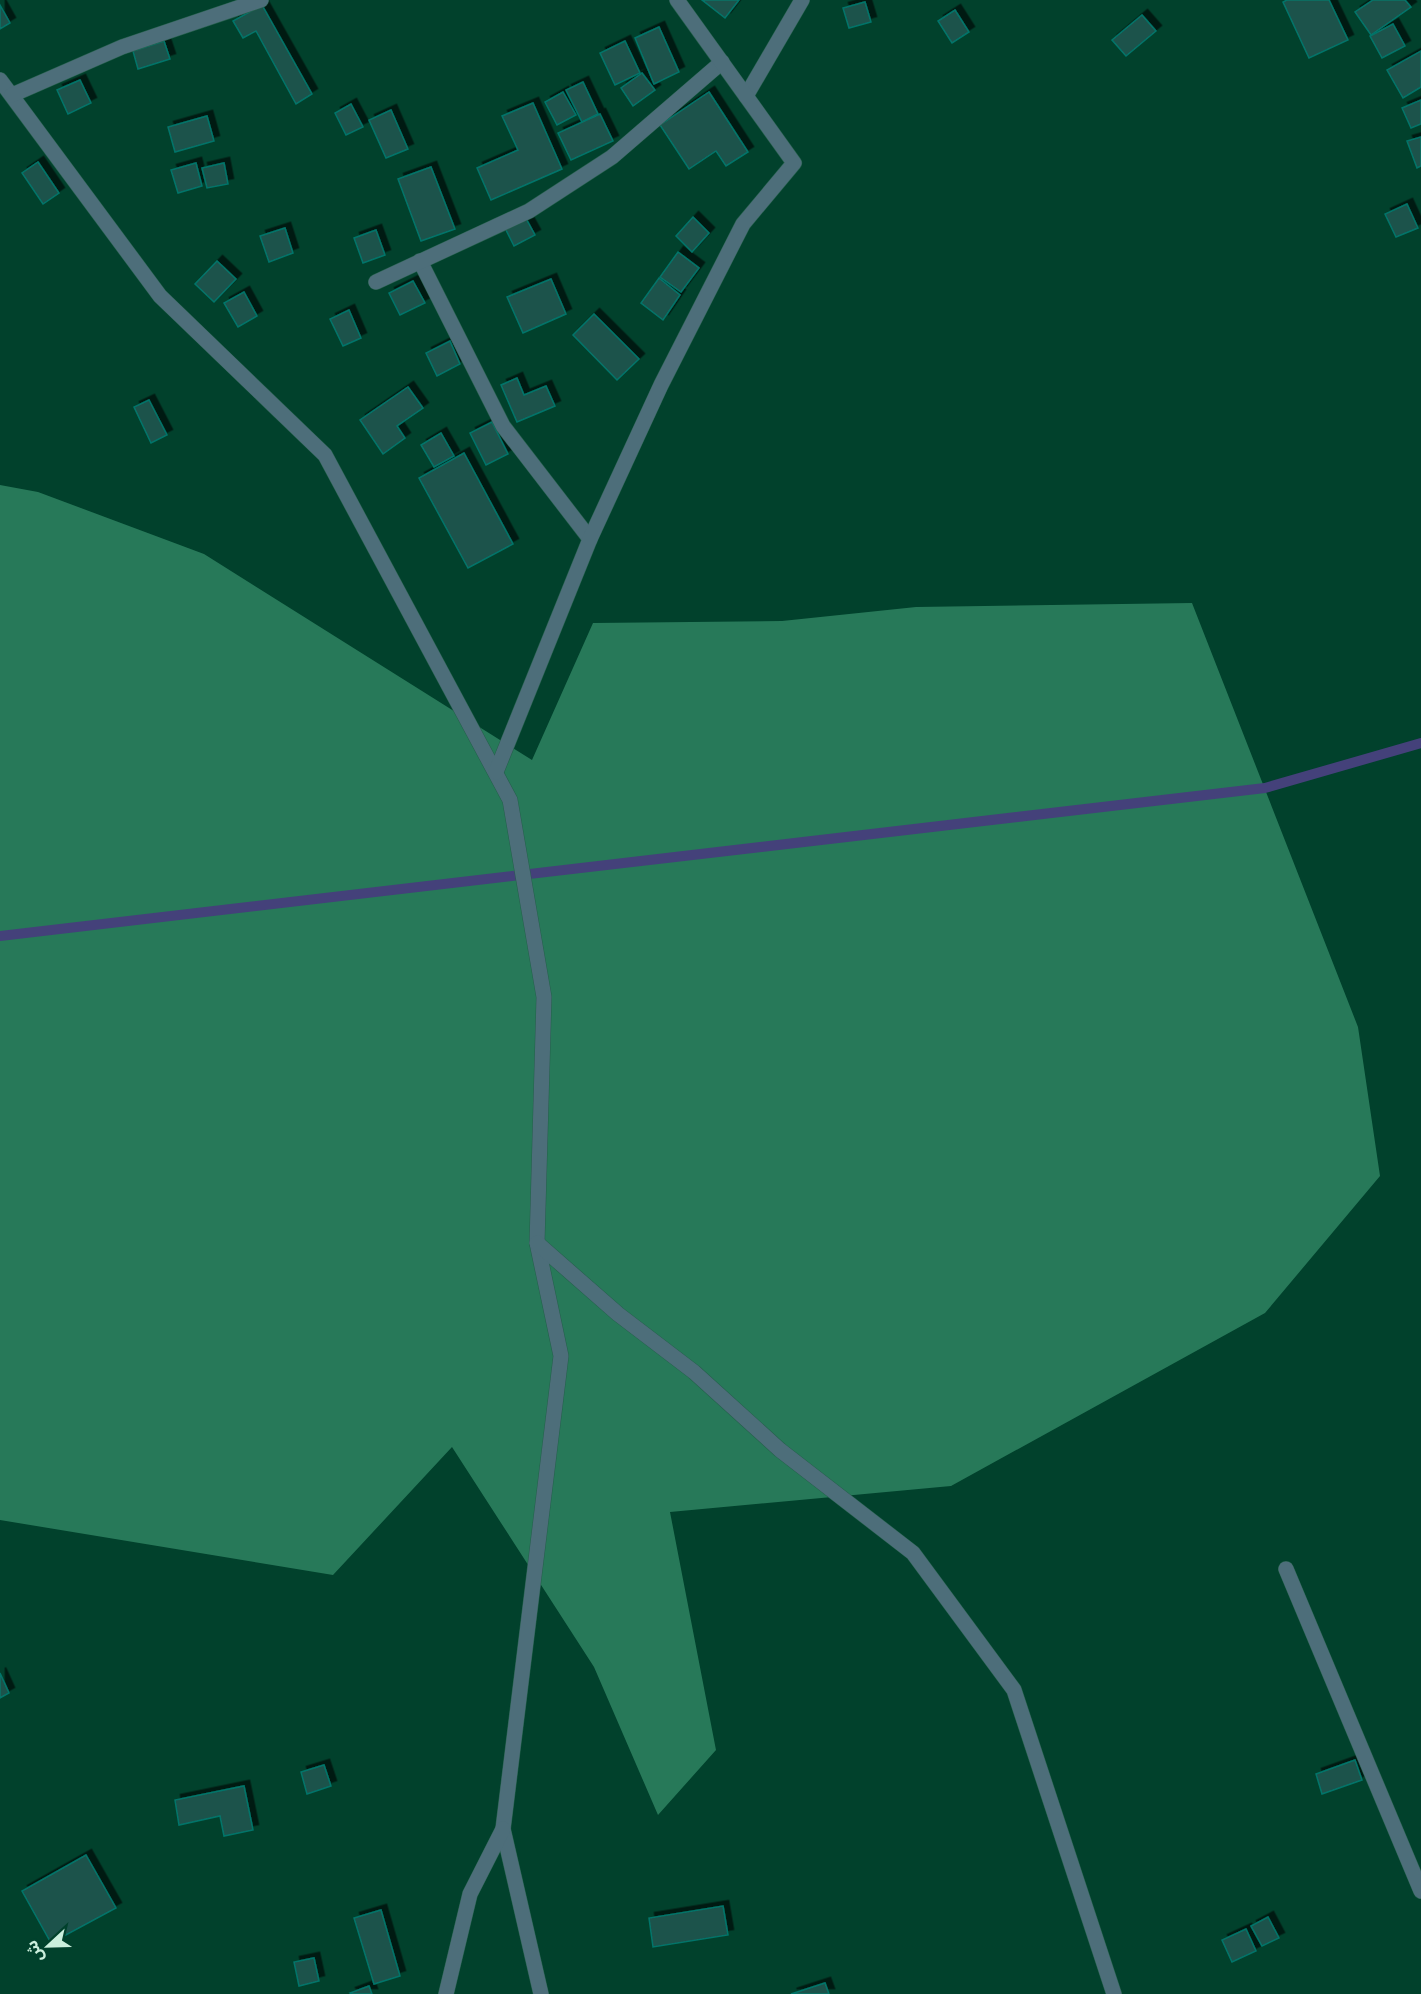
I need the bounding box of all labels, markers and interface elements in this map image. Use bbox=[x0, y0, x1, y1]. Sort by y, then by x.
north arrow bbox=[18, 1916, 78, 1976]
text: ش bbox=[21, 1938, 47, 1966]

